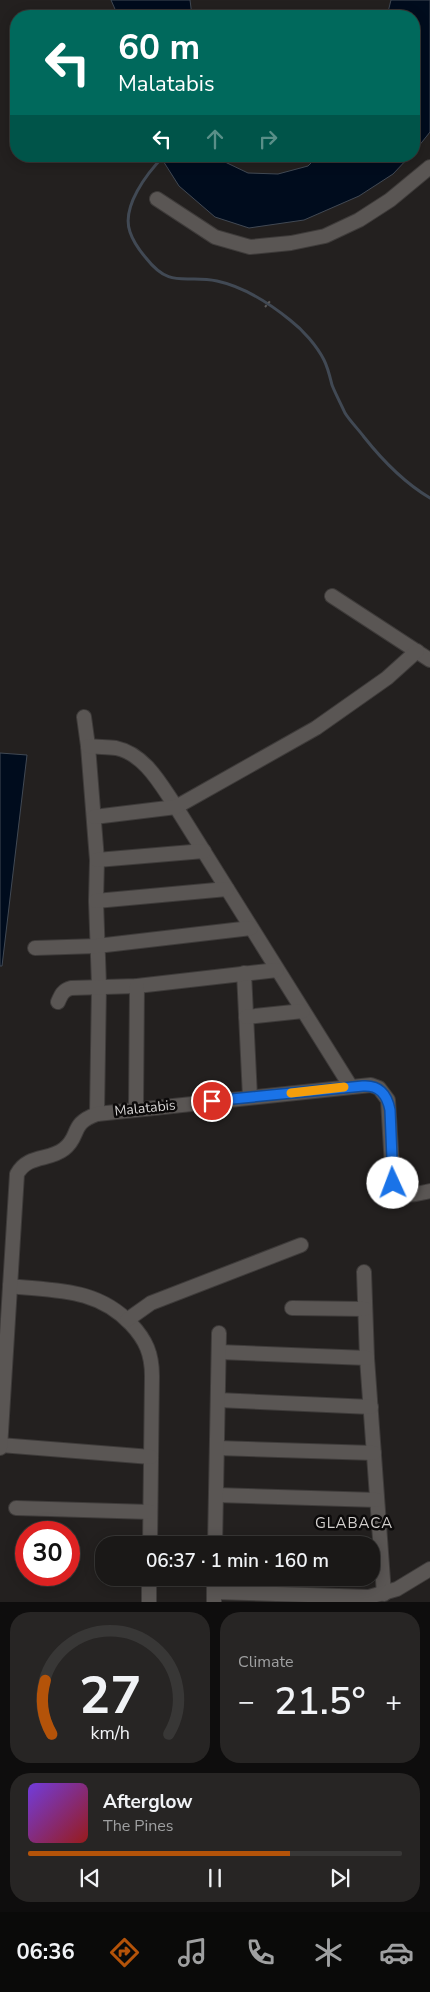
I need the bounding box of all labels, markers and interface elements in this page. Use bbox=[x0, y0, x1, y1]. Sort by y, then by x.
text: 60 m bbox=[118, 24, 200, 71]
icon: left bbox=[35, 30, 100, 95]
text: Malatabis bbox=[118, 69, 215, 99]
icon: left bbox=[148, 125, 176, 153]
icon: ahead bbox=[201, 125, 229, 153]
icon: right bbox=[254, 125, 282, 153]
pin bbox=[191, 1080, 233, 1122]
icon: arrive bbox=[198, 1087, 226, 1115]
street label: Malatabis bbox=[113, 1095, 177, 1121]
position arrow bbox=[366, 1156, 418, 1208]
district label: GLABACA bbox=[315, 1513, 393, 1533]
speed limit sign: 30 bbox=[15, 1521, 80, 1586]
text: 06:37 · 1 min · 160 m bbox=[146, 1548, 329, 1574]
text: Climate bbox=[238, 1651, 293, 1673]
text: 27 bbox=[79, 1660, 141, 1731]
text: 21.5° bbox=[274, 1676, 366, 1727]
text: − bbox=[238, 1683, 255, 1721]
text: + bbox=[385, 1683, 402, 1721]
text: km/h bbox=[90, 1721, 130, 1745]
text: Afterglow bbox=[103, 1789, 193, 1815]
text: The Pines bbox=[103, 1815, 173, 1837]
icon: previous bbox=[76, 1864, 104, 1892]
icon: pause bbox=[201, 1864, 229, 1892]
icon: next bbox=[326, 1864, 354, 1892]
icon: directions bbox=[107, 1935, 142, 1970]
icon: music bbox=[175, 1935, 210, 1970]
icon: phone bbox=[243, 1935, 278, 1970]
icon: climate bbox=[311, 1935, 346, 1970]
icon: car bbox=[379, 1935, 414, 1970]
text: 06:36 bbox=[16, 1937, 75, 1967]

